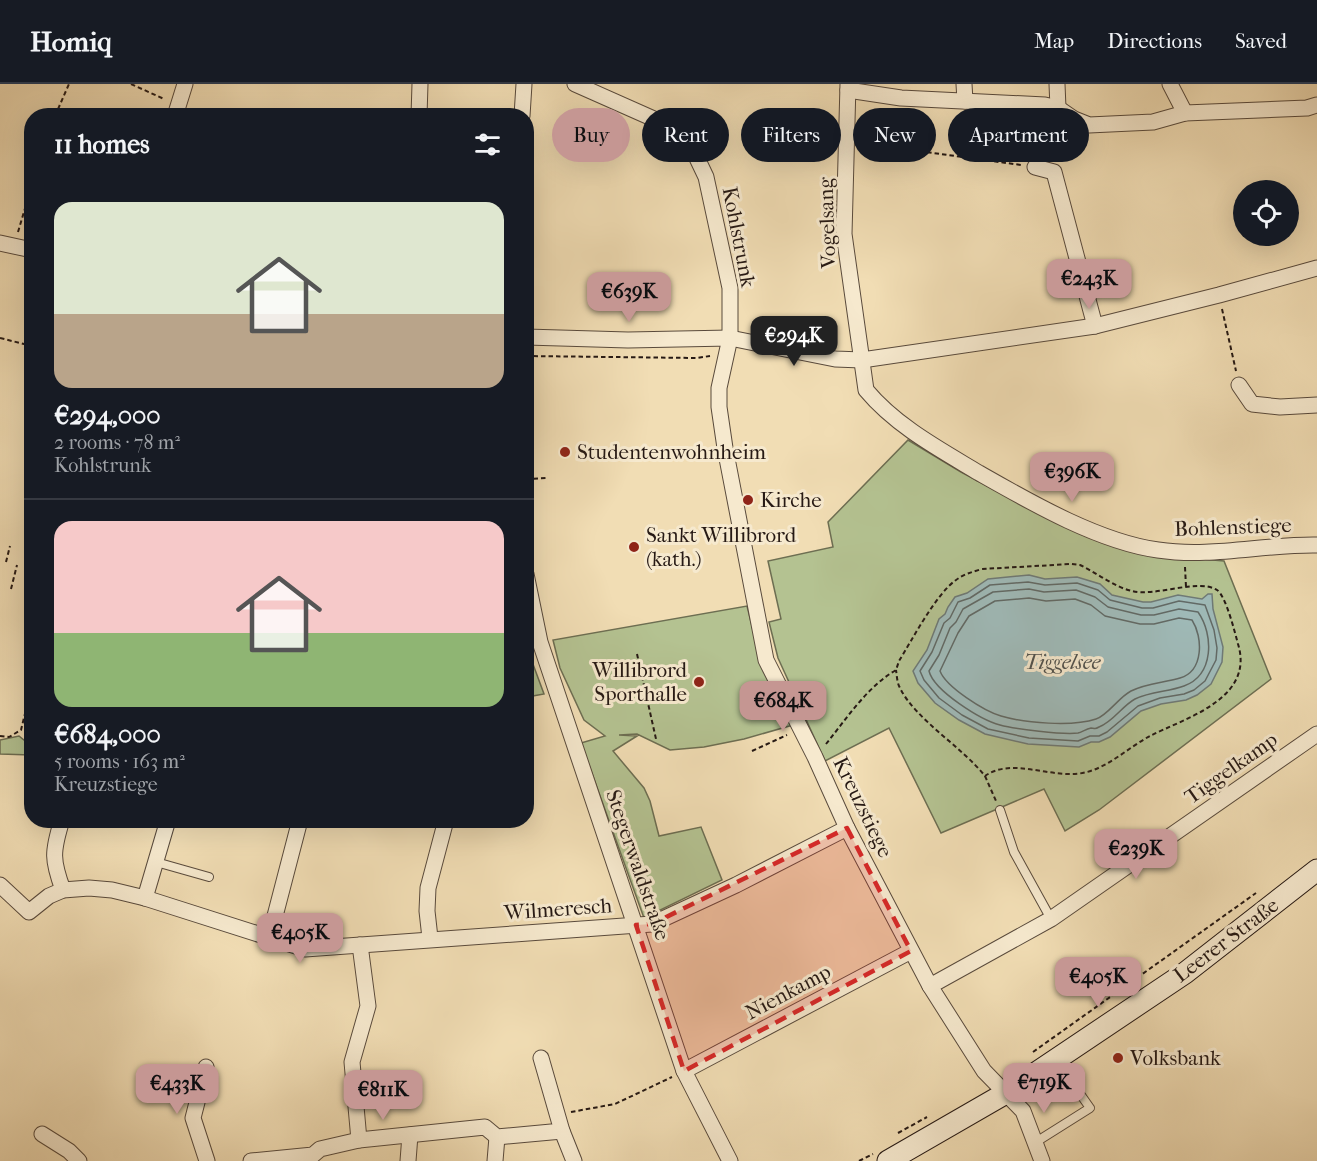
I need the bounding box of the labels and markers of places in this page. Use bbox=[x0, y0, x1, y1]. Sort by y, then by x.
pin: €243K bbox=[1047, 259, 1131, 310]
pin: €639K bbox=[587, 272, 671, 323]
pin: €294K bbox=[752, 316, 836, 367]
place label: Studentenwohnheim bbox=[577, 440, 767, 464]
marker: Studentenwohnheim bbox=[558, 445, 572, 459]
pin: €396K bbox=[1030, 452, 1114, 503]
place label: Kirche bbox=[760, 488, 822, 512]
marker: Kirche bbox=[741, 493, 755, 507]
place label: Sankt Willibrord (kath.) bbox=[646, 523, 797, 571]
marker: Sankt Willibrord (kath.) bbox=[627, 540, 641, 554]
place label: Willibrord Sporthalle bbox=[591, 658, 688, 706]
marker: Willibrord Sporthalle bbox=[692, 675, 706, 689]
pin: €684K bbox=[741, 681, 825, 732]
pin: €239K bbox=[1094, 829, 1178, 880]
pin: €405K bbox=[258, 913, 342, 964]
pin: €405K bbox=[1056, 957, 1140, 1008]
place label: Volksbank bbox=[1129, 1046, 1221, 1070]
marker: Volksbank bbox=[1111, 1051, 1125, 1065]
pin: €719K bbox=[1002, 1063, 1086, 1114]
pin: €433K bbox=[135, 1064, 219, 1115]
pin: €811K bbox=[341, 1070, 425, 1121]

